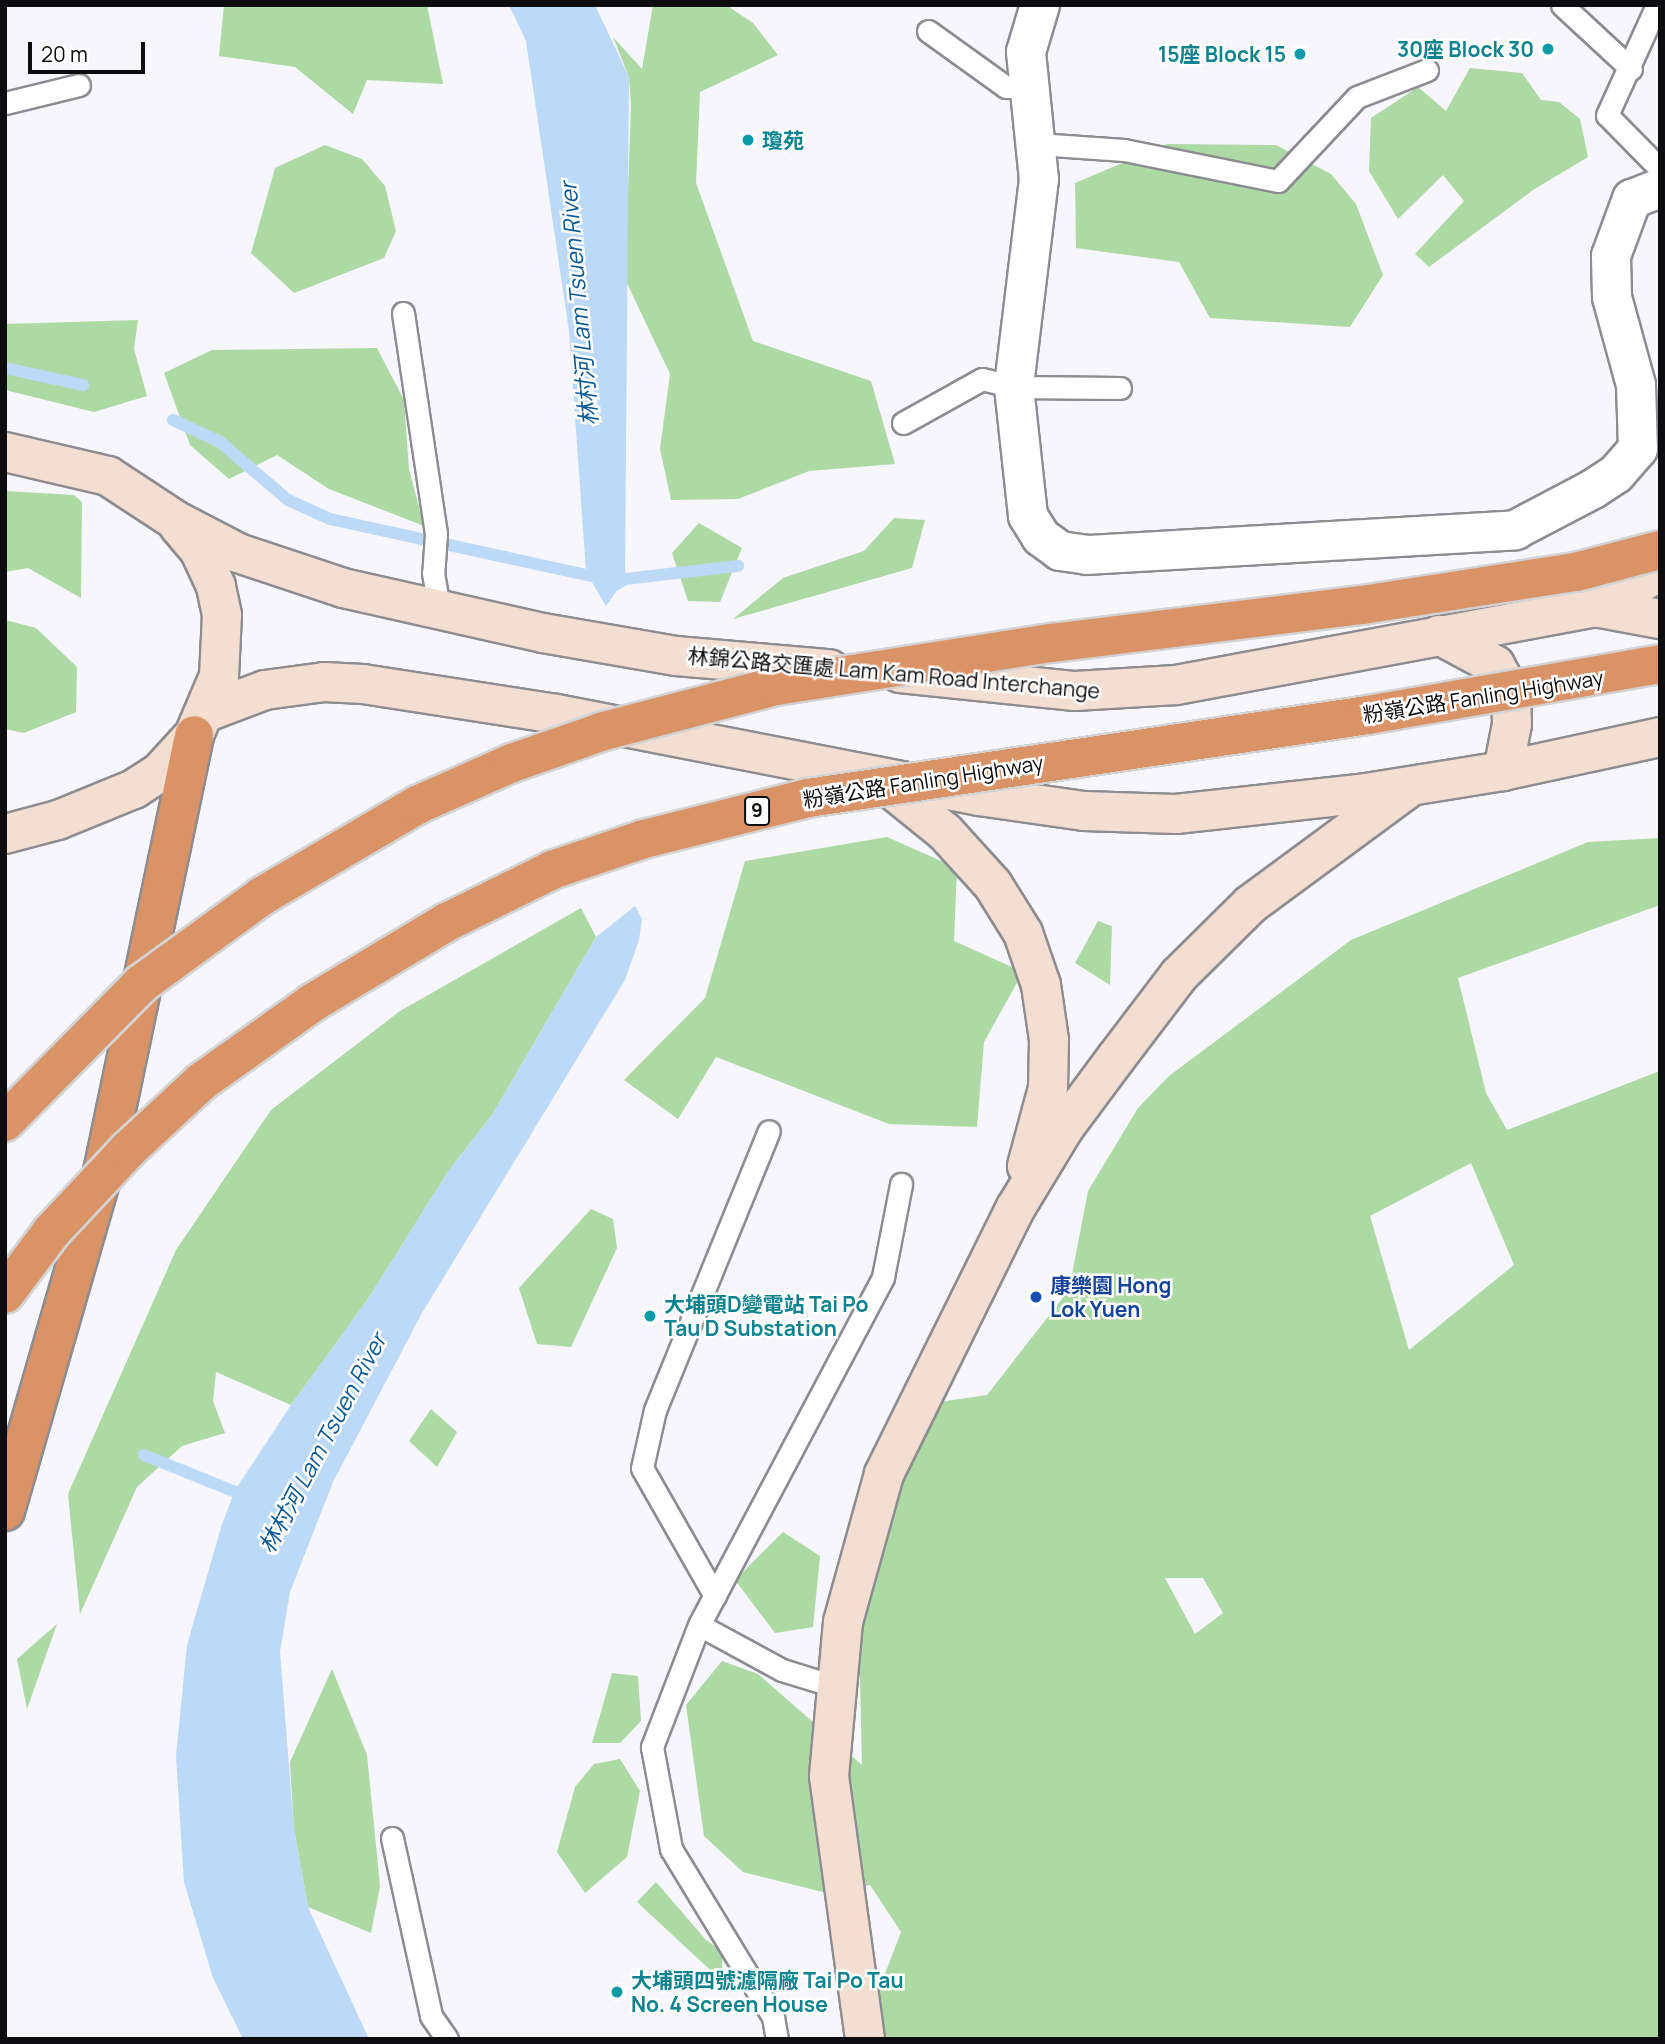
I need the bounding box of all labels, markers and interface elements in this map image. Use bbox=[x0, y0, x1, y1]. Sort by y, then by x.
scale bar bbox=[32, 28, 149, 72]
place label: 30座 Block 30 bbox=[1397, 36, 1534, 62]
text: 20 m bbox=[41, 40, 88, 68]
place label: 15座 Block 15 bbox=[1158, 41, 1286, 67]
marker: 30座 Block 30 bbox=[1540, 41, 1556, 57]
marker: 15座 Block 15 bbox=[1292, 46, 1308, 62]
place label: 瓊苑 bbox=[762, 127, 804, 153]
marker: 瓊苑 bbox=[740, 132, 756, 148]
water label: 林村河 Lam Tsuen River bbox=[554, 181, 602, 427]
street label: 林錦公路交匯處 Lam Kam Road Interchange bbox=[687, 642, 1101, 704]
street label: 粉嶺公路 Fanling Highway bbox=[1361, 665, 1605, 727]
street label: 粉嶺公路 Fanling Highway bbox=[801, 750, 1045, 812]
road number: 9 bbox=[743, 796, 771, 826]
place label: 康樂園 Hong Lok Yuen bbox=[1050, 1272, 1171, 1322]
marker: 康樂園 Hong Lok Yuen bbox=[1028, 1289, 1044, 1305]
place label: 大埔頭D變電站 Tai Po Tau D Substation bbox=[664, 1291, 869, 1341]
marker: 大埔頭D變電站 Tai Po Tau D Substation bbox=[642, 1308, 658, 1324]
water label: 林村河 Lam Tsuen River bbox=[252, 1329, 392, 1557]
place label: 大埔頭四號濾隔廠 Tai Po Tau No. 4 Screen House bbox=[631, 1967, 904, 2017]
marker: 大埔頭四號濾隔廠 Tai Po Tau No. 4 Screen House bbox=[609, 1984, 625, 2000]

